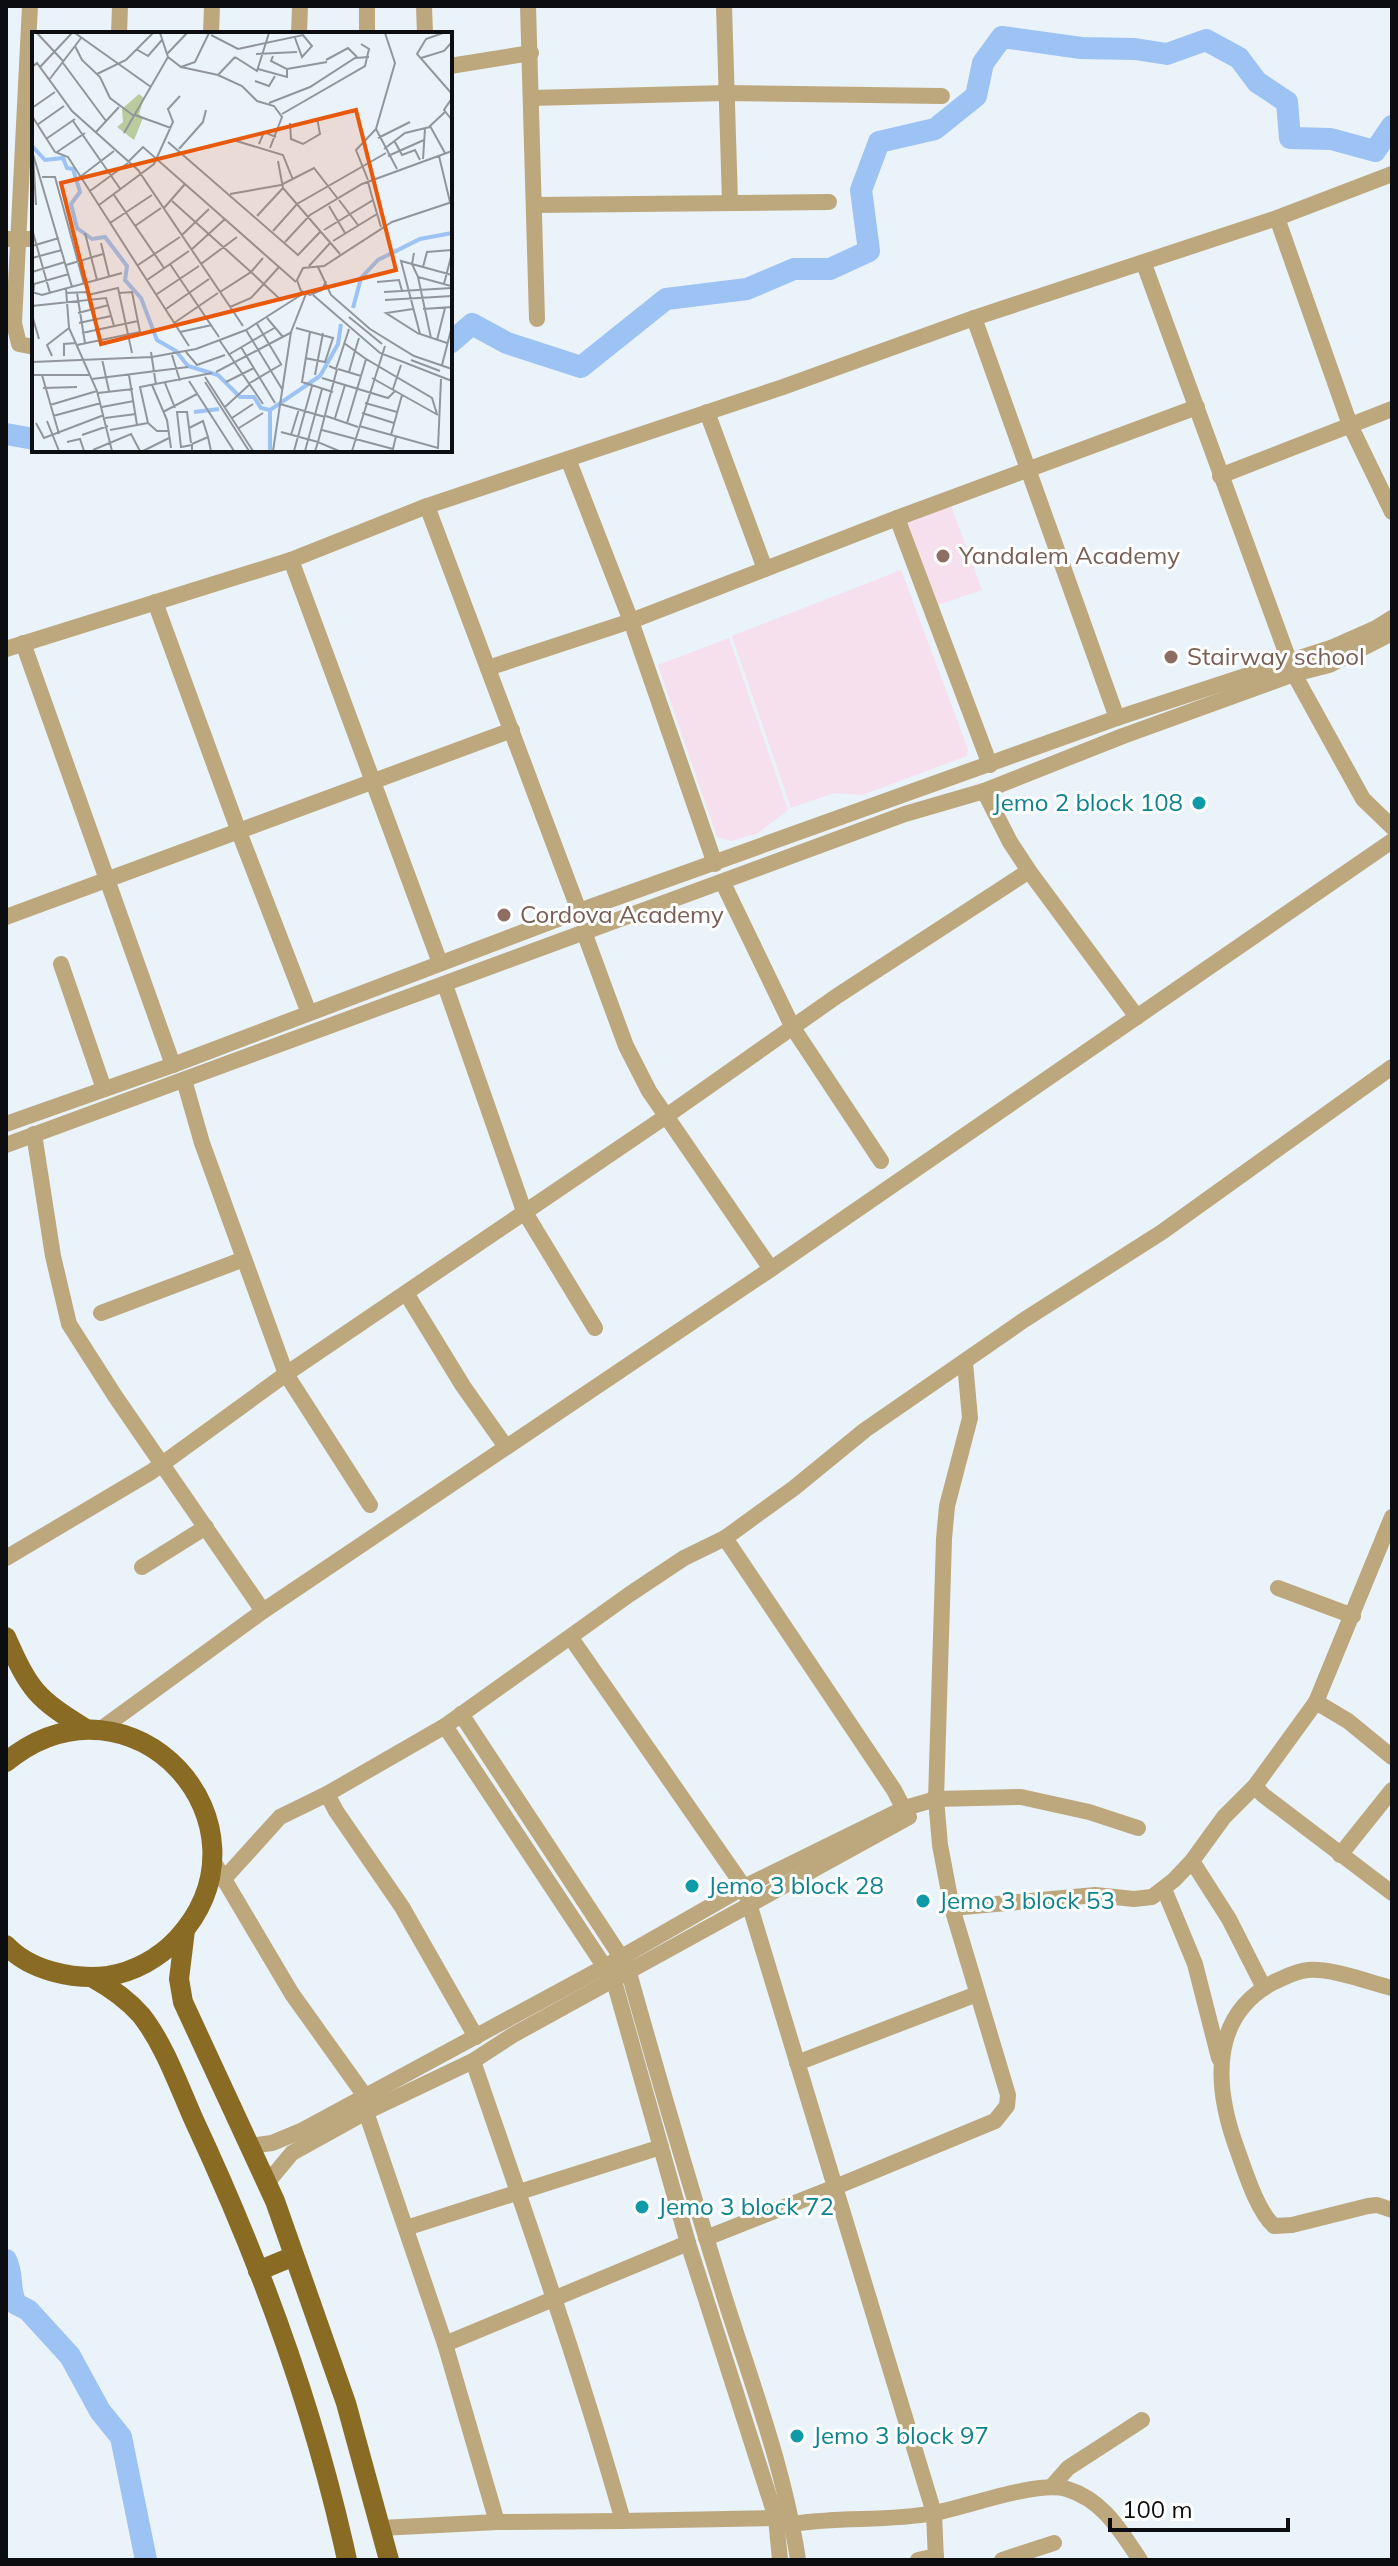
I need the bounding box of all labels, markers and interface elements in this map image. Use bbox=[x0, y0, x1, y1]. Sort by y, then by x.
inset map bbox=[32, 32, 452, 452]
place label: Yandalem Academy bbox=[958, 540, 1180, 570]
marker: Yandalem Academy bbox=[934, 547, 952, 565]
place label: Stairway school bbox=[1187, 641, 1365, 671]
marker: Stairway school bbox=[1162, 648, 1180, 666]
place label: Jemo 2 block 108 bbox=[993, 787, 1183, 817]
marker: Jemo 2 block 108 bbox=[1190, 794, 1208, 812]
place label: Cordova Academy bbox=[520, 899, 724, 929]
marker: Cordova Academy bbox=[495, 906, 513, 924]
place label: Jemo 3 block 28 bbox=[708, 1870, 884, 1900]
marker: Jemo 3 block 28 bbox=[683, 1877, 701, 1895]
place label: Jemo 3 block 53 bbox=[939, 1885, 1115, 1915]
marker: Jemo 3 block 53 bbox=[914, 1892, 932, 1910]
place label: Jemo 3 block 72 bbox=[658, 2191, 834, 2221]
marker: Jemo 3 block 72 bbox=[633, 2198, 651, 2216]
place label: Jemo 3 block 97 bbox=[813, 2420, 989, 2450]
marker: Jemo 3 block 97 bbox=[788, 2427, 806, 2445]
scale bar bbox=[1110, 2482, 1288, 2532]
text: 100 m bbox=[1122, 2494, 1193, 2524]

